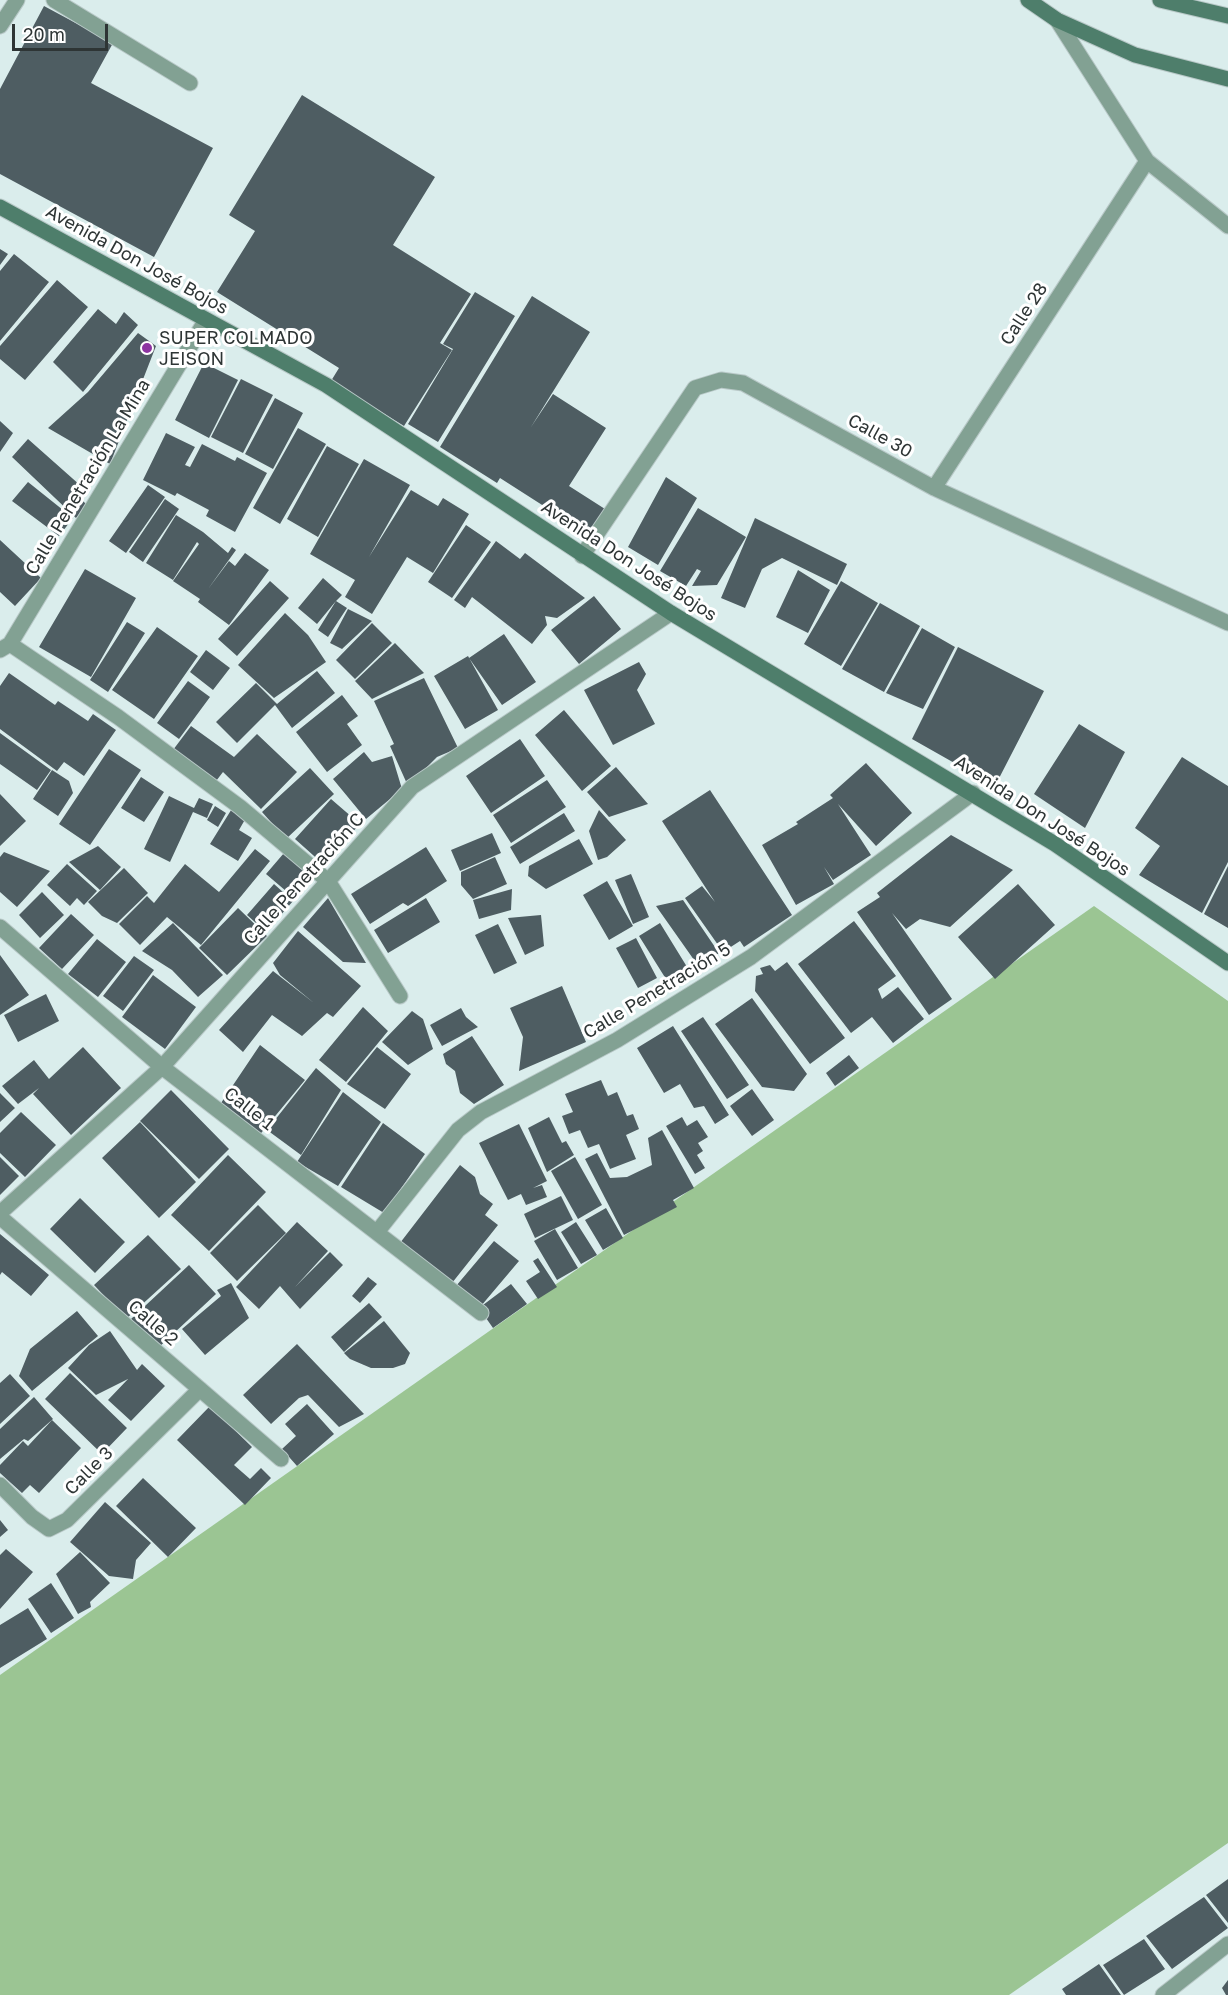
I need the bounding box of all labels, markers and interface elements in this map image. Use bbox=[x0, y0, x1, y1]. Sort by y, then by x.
scale bar bbox=[15, 12, 111, 50]
text: 20 m bbox=[23, 23, 65, 45]
street label: Avenida Don José Bojos bbox=[42, 201, 232, 319]
street label: Calle 28 bbox=[996, 279, 1052, 349]
place label: SUPER COLMADO JEISON bbox=[159, 327, 312, 370]
marker: SUPER COLMADO JEISON bbox=[140, 341, 154, 355]
street label: Calle Penetración La Mina bbox=[21, 375, 155, 579]
street label: Calle 30 bbox=[844, 409, 916, 463]
street label: Avenida Don José Bojos bbox=[537, 496, 721, 626]
street label: Avenida Don José Bojos bbox=[950, 751, 1134, 881]
street label: Calle Penetración C bbox=[239, 809, 369, 949]
street label: Calle Penetración 5 bbox=[579, 939, 735, 1043]
street label: Calle 1 bbox=[220, 1083, 278, 1135]
street label: Calle 2 bbox=[124, 1295, 182, 1351]
street label: Calle 3 bbox=[60, 1442, 118, 1500]

